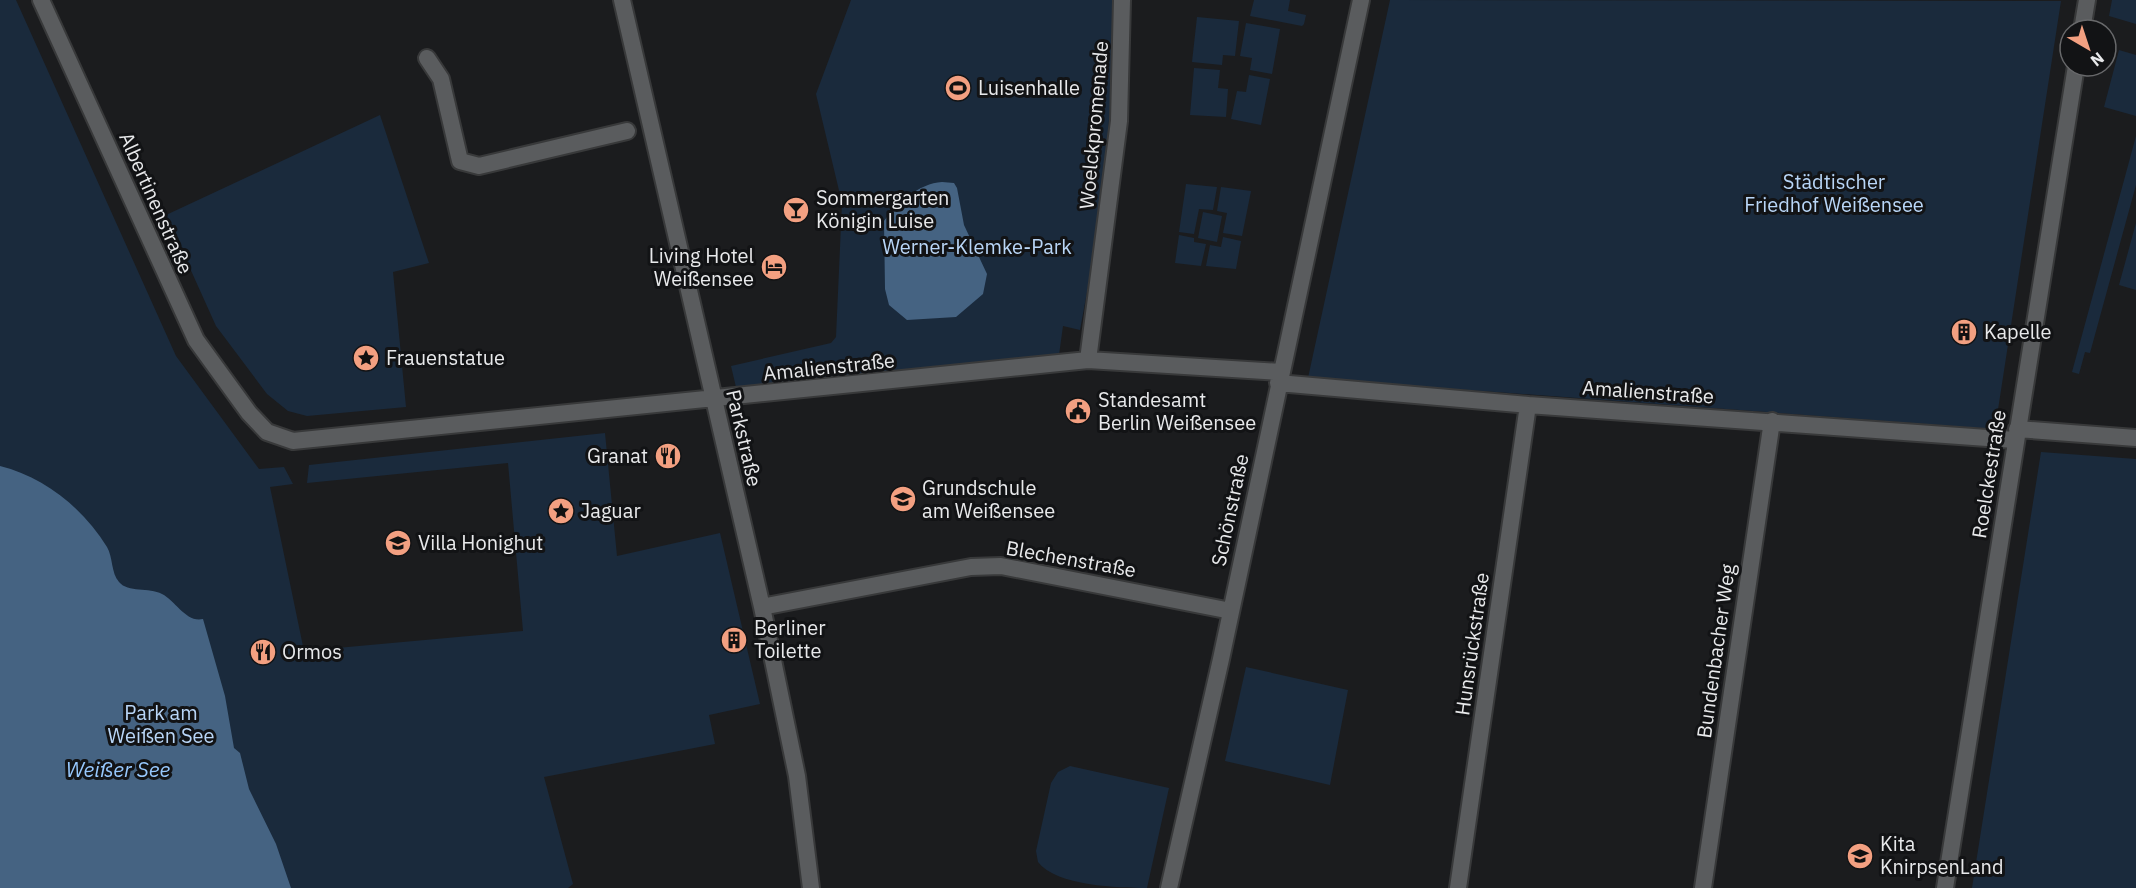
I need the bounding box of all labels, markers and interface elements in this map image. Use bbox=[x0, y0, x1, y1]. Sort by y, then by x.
north arrow bbox=[2058, 18, 2118, 78]
street label: Woelckpromenade bbox=[1073, 40, 1114, 210]
text: N bbox=[2087, 48, 2108, 71]
sports icon: Luisenhalle bbox=[943, 73, 973, 103]
place label: Luisenhalle bbox=[978, 74, 1080, 101]
street label: Albertinenstraße bbox=[113, 128, 200, 278]
park label: Städtischer Friedhof Weißensee bbox=[1744, 168, 1924, 218]
place label: Sommergarten Königin Luise bbox=[816, 184, 949, 234]
bar icon: Sommergarten Königin Luise bbox=[781, 195, 811, 225]
park label: Werner-Klemke-Park bbox=[882, 233, 1072, 260]
place label: Living Hotel Weißensee bbox=[649, 242, 754, 292]
hotel icon: Living Hotel Weißensee bbox=[759, 252, 789, 282]
building icon: Kapelle bbox=[1949, 317, 1979, 347]
place label: Kapelle bbox=[1984, 318, 2051, 345]
place icon: Frauenstatue bbox=[351, 343, 381, 373]
place label: Frauenstatue bbox=[386, 344, 505, 371]
street label: Amalienstraße bbox=[762, 346, 896, 387]
street label: Amalienstraße bbox=[1581, 373, 1715, 410]
place label: Standesamt Berlin Weißensee bbox=[1098, 386, 1256, 436]
street label: Parkstraße bbox=[720, 387, 769, 489]
public building icon: Standesamt Berlin Weißensee bbox=[1063, 396, 1093, 426]
street label: Roelckestraße bbox=[1965, 408, 2012, 540]
restaurant icon: Granat bbox=[653, 441, 683, 471]
place label: Granat bbox=[587, 442, 648, 469]
street label: Schönstraße bbox=[1204, 451, 1255, 568]
place label: Grundschule am Weißensee bbox=[922, 474, 1055, 524]
school or university icon: Grundschule am Weißensee bbox=[888, 484, 918, 514]
place icon: Jaguar bbox=[546, 496, 576, 526]
place label: Jaguar bbox=[580, 497, 641, 524]
school or university icon: Villa Honighut bbox=[383, 528, 413, 558]
place label: Villa Honighut bbox=[418, 529, 543, 556]
street label: Blechenstraße bbox=[1004, 534, 1138, 583]
street label: Bundenbacher Weg bbox=[1690, 562, 1741, 740]
street label: Hunsrückstraße bbox=[1448, 571, 1495, 717]
place label: Berliner Toilette bbox=[754, 614, 826, 664]
building icon: Berliner Toilette bbox=[719, 625, 749, 655]
restaurant icon: Ormos bbox=[248, 637, 278, 667]
place label: Ormos bbox=[282, 638, 342, 665]
park label: Park am Weißen See bbox=[108, 699, 214, 749]
water label: Weißer See bbox=[66, 755, 170, 783]
place label: Kita KnirpsenLand bbox=[1880, 830, 2004, 880]
school or university icon: Kita KnirpsenLand bbox=[1845, 841, 1875, 871]

